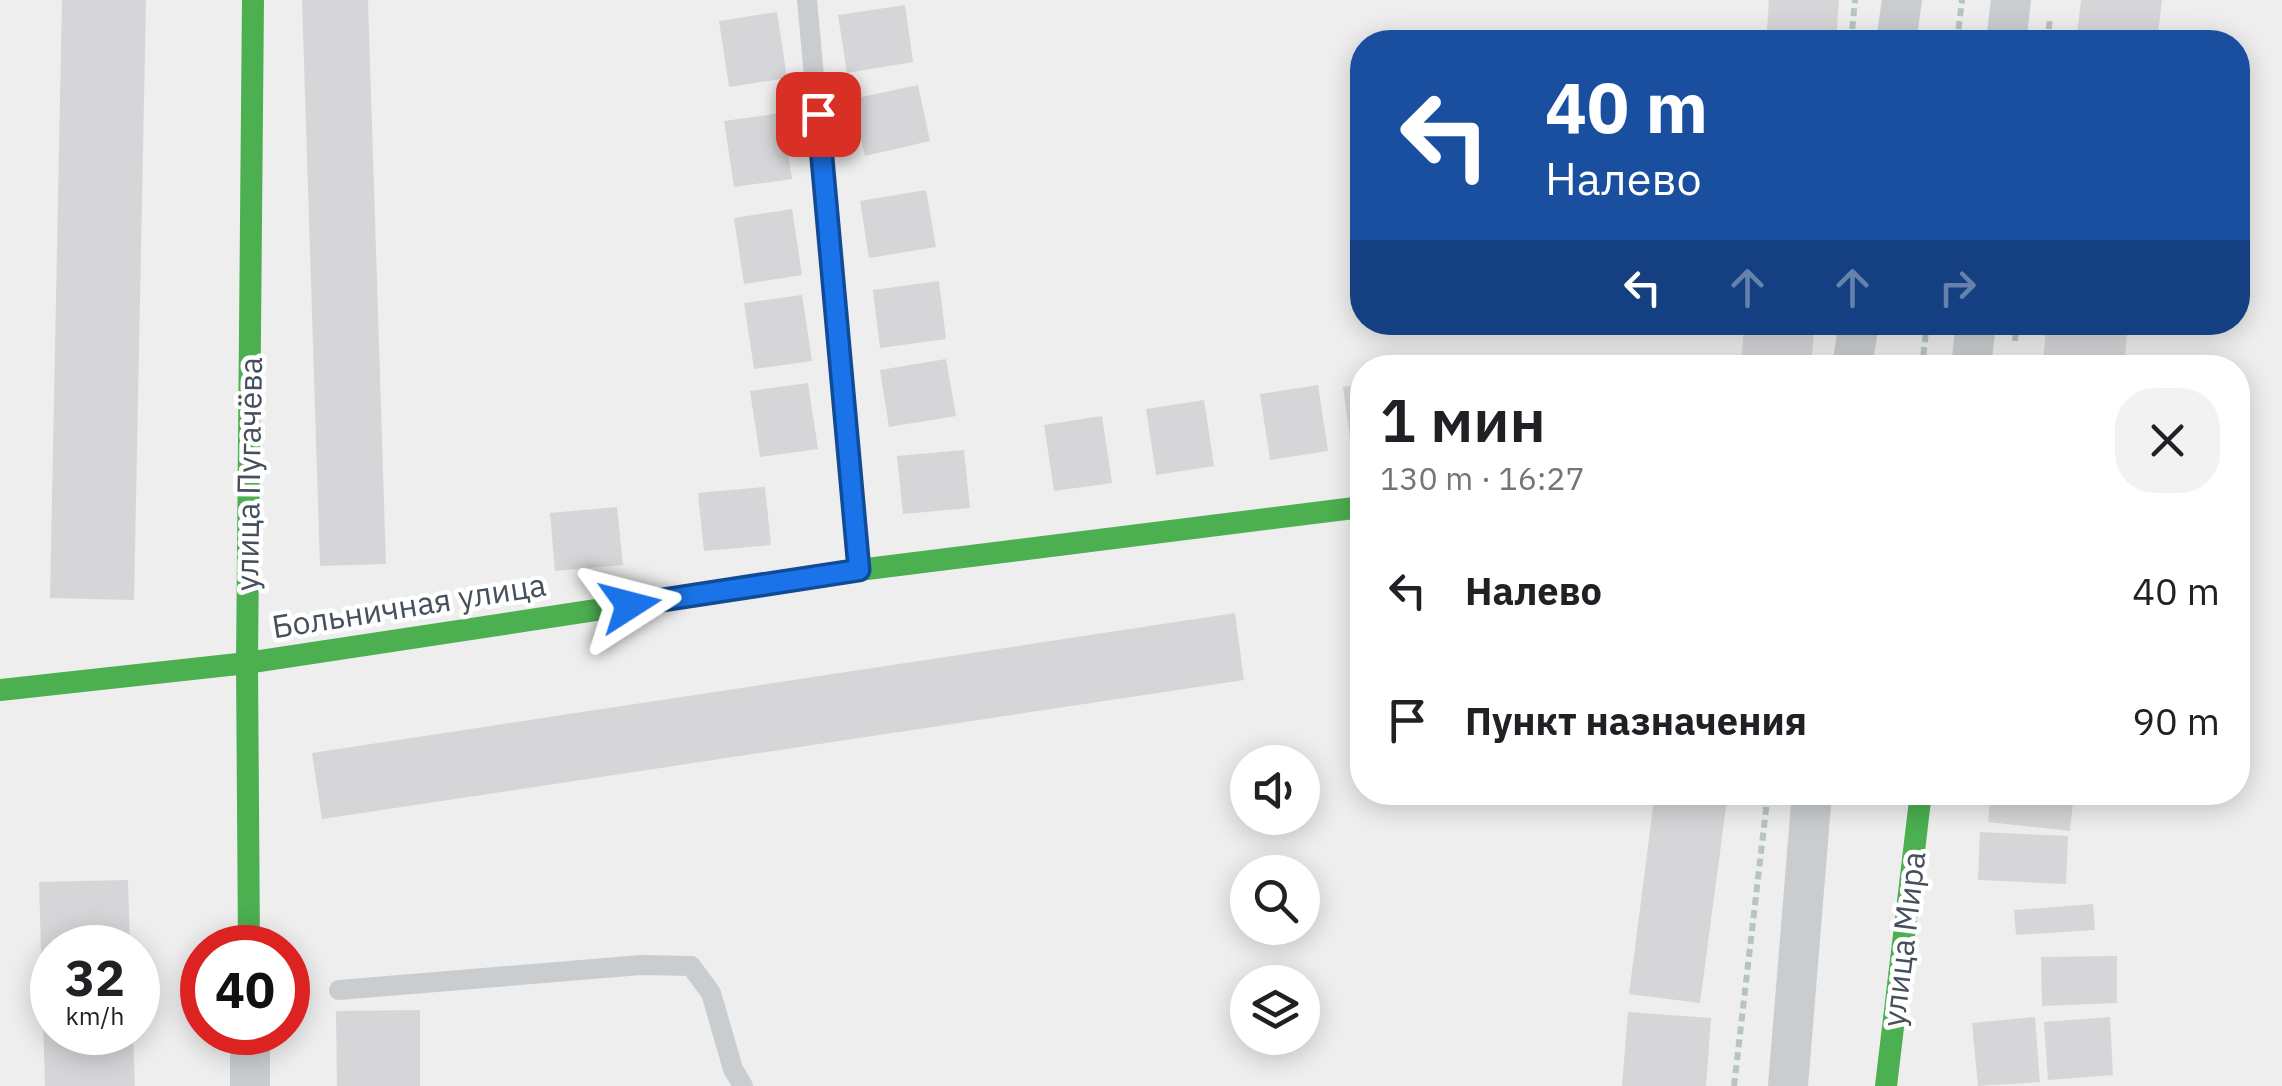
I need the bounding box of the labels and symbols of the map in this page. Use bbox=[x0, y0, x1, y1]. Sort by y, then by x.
pin bbox=[776, 72, 861, 157]
street label: улица Пугачёва bbox=[225, 357, 271, 591]
position arrow bbox=[578, 553, 682, 657]
street label: Больничная улица bbox=[269, 563, 549, 647]
street label: улица Мира bbox=[1871, 849, 1935, 1029]
speed limit sign: 40 bbox=[180, 925, 310, 1055]

